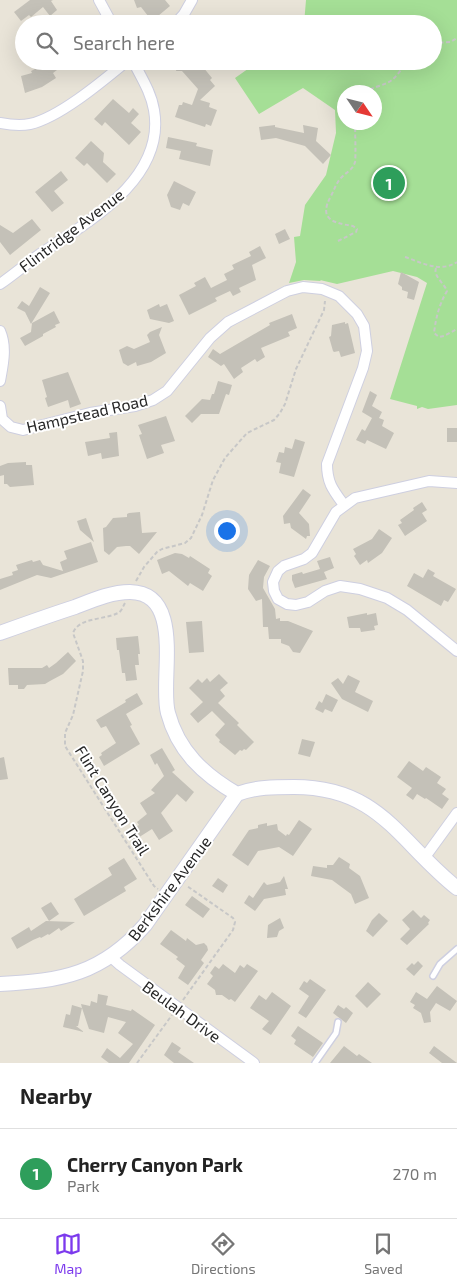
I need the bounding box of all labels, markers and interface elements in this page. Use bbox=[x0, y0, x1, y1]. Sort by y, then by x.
search box bbox=[15, 15, 442, 70]
icon: search bbox=[33, 29, 61, 57]
text: Search here bbox=[73, 31, 175, 54]
north arrow bbox=[337, 85, 382, 130]
pin: 1 bbox=[373, 164, 405, 202]
street label: Flintridge Avenue bbox=[15, 184, 127, 276]
street label: Hampstead Road bbox=[24, 390, 150, 436]
your location bbox=[214, 518, 240, 544]
street label: Flint Canyon Trail bbox=[72, 742, 154, 858]
street label: Berkshire Avenue bbox=[123, 832, 215, 944]
street label: Beulah Drive bbox=[139, 976, 225, 1046]
text: Nearby bbox=[20, 1083, 92, 1108]
text: Cherry Canyon Park bbox=[67, 1153, 243, 1176]
text: 1 bbox=[33, 1164, 39, 1183]
text: 270 m bbox=[393, 1164, 437, 1183]
text: Park bbox=[67, 1176, 100, 1195]
tab: Map bbox=[54, 1230, 82, 1277]
tab: Directions bbox=[191, 1230, 256, 1277]
tab: Saved bbox=[364, 1230, 403, 1277]

